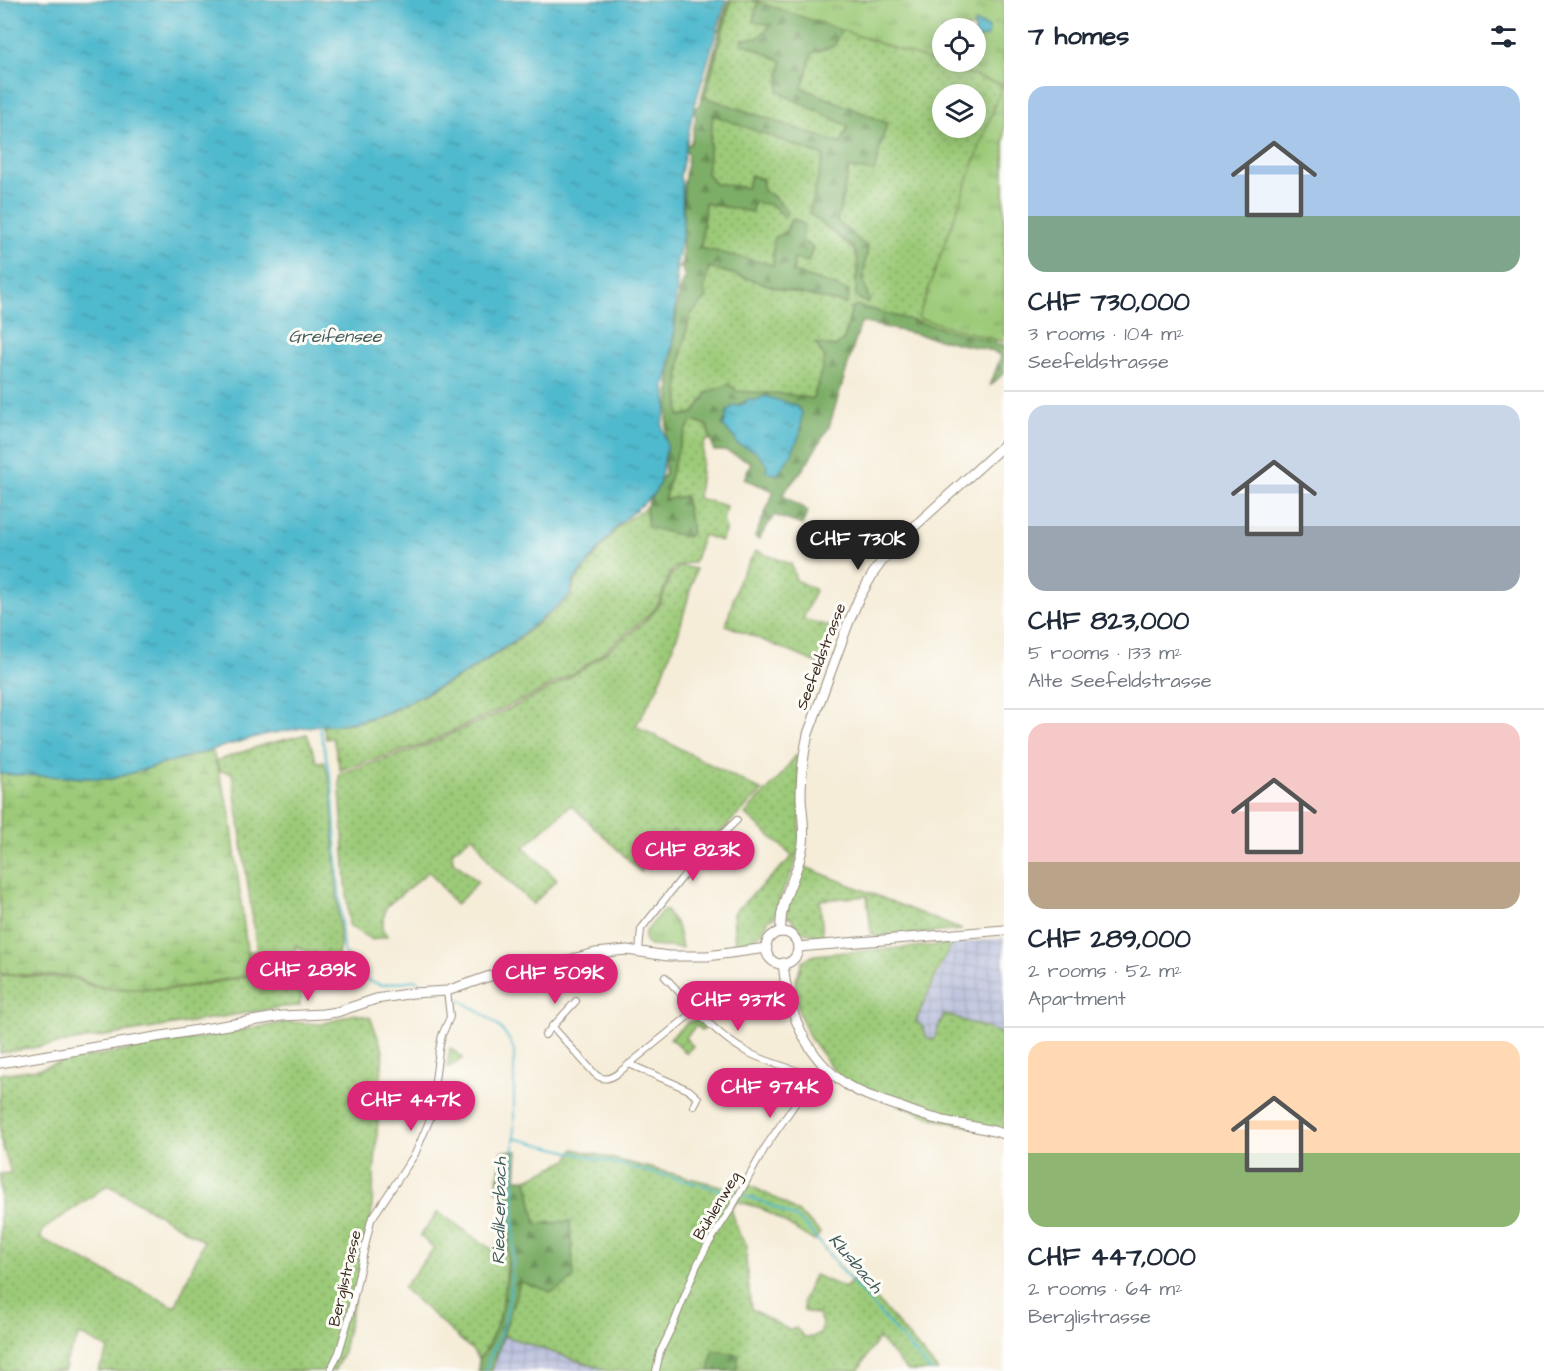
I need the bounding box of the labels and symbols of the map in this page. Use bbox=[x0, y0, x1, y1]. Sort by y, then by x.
water label: Greifensee bbox=[289, 324, 383, 349]
pin: CHF 730K bbox=[796, 520, 920, 571]
street label: Seefeldstrasse bbox=[790, 600, 852, 713]
pin: CHF 823K bbox=[631, 831, 755, 882]
pin: CHF 289K bbox=[246, 951, 370, 1002]
pin: CHF 509K bbox=[493, 954, 617, 1005]
pin: CHF 937K bbox=[676, 981, 800, 1032]
pin: CHF 974K bbox=[708, 1068, 832, 1119]
pin: CHF 447K bbox=[349, 1081, 473, 1132]
water label: Riedikerbach bbox=[486, 1156, 513, 1265]
street label: Bühlenweg bbox=[688, 1167, 747, 1244]
street label: Berglistrasse bbox=[323, 1228, 368, 1329]
water label: Klusbach bbox=[823, 1228, 889, 1299]

